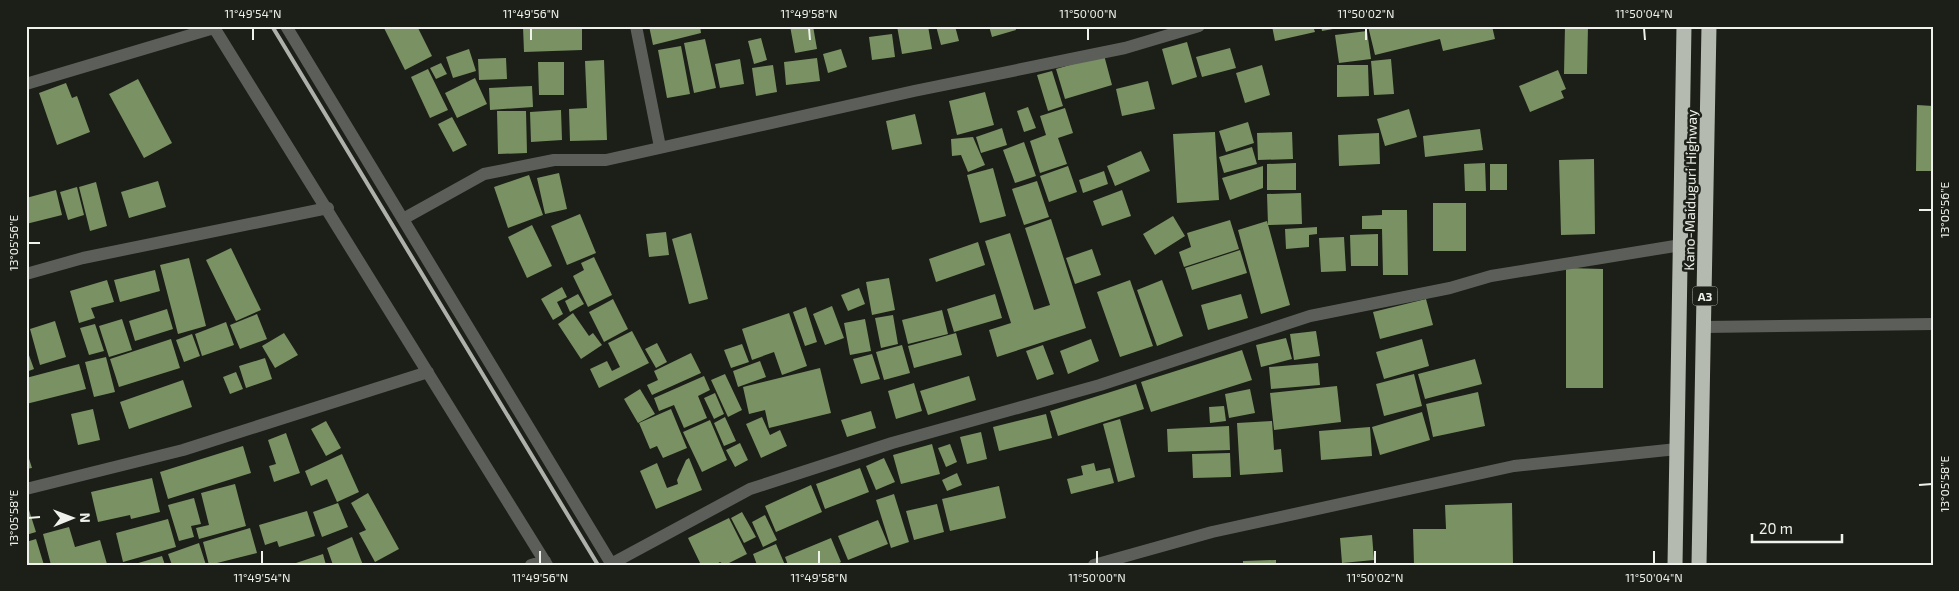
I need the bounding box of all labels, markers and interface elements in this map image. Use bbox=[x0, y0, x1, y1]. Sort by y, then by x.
text: 11°49'54"N bbox=[224, 6, 282, 20]
text: 11°49'56"N bbox=[503, 6, 559, 20]
text: 11°49'58"N bbox=[780, 6, 838, 20]
text: 11°50'00"N bbox=[1059, 6, 1117, 20]
text: 11°50'02"N bbox=[1338, 6, 1394, 20]
text: 11°50'04"N bbox=[1615, 6, 1673, 20]
street label: Kano-Maiduguri Highway bbox=[1680, 109, 1700, 271]
text: 13°05'56"E bbox=[1937, 182, 1951, 238]
text: 13°05'56"E bbox=[6, 215, 20, 271]
road number: A3 bbox=[1692, 286, 1718, 306]
text: 13°05'58"E bbox=[1937, 455, 1951, 512]
text: 13°05'58"E bbox=[6, 489, 20, 546]
north arrow bbox=[48, 494, 98, 544]
scale bar bbox=[1752, 511, 1842, 543]
text: N bbox=[77, 513, 94, 523]
text: 20 m bbox=[1759, 519, 1793, 537]
text: 11°49'54"N bbox=[233, 570, 291, 584]
text: 11°49'56"N bbox=[512, 570, 568, 584]
text: 11°49'58"N bbox=[790, 570, 848, 584]
text: 11°50'00"N bbox=[1068, 570, 1126, 584]
text: 11°50'02"N bbox=[1347, 570, 1403, 584]
text: 11°50'04"N bbox=[1625, 570, 1683, 584]

